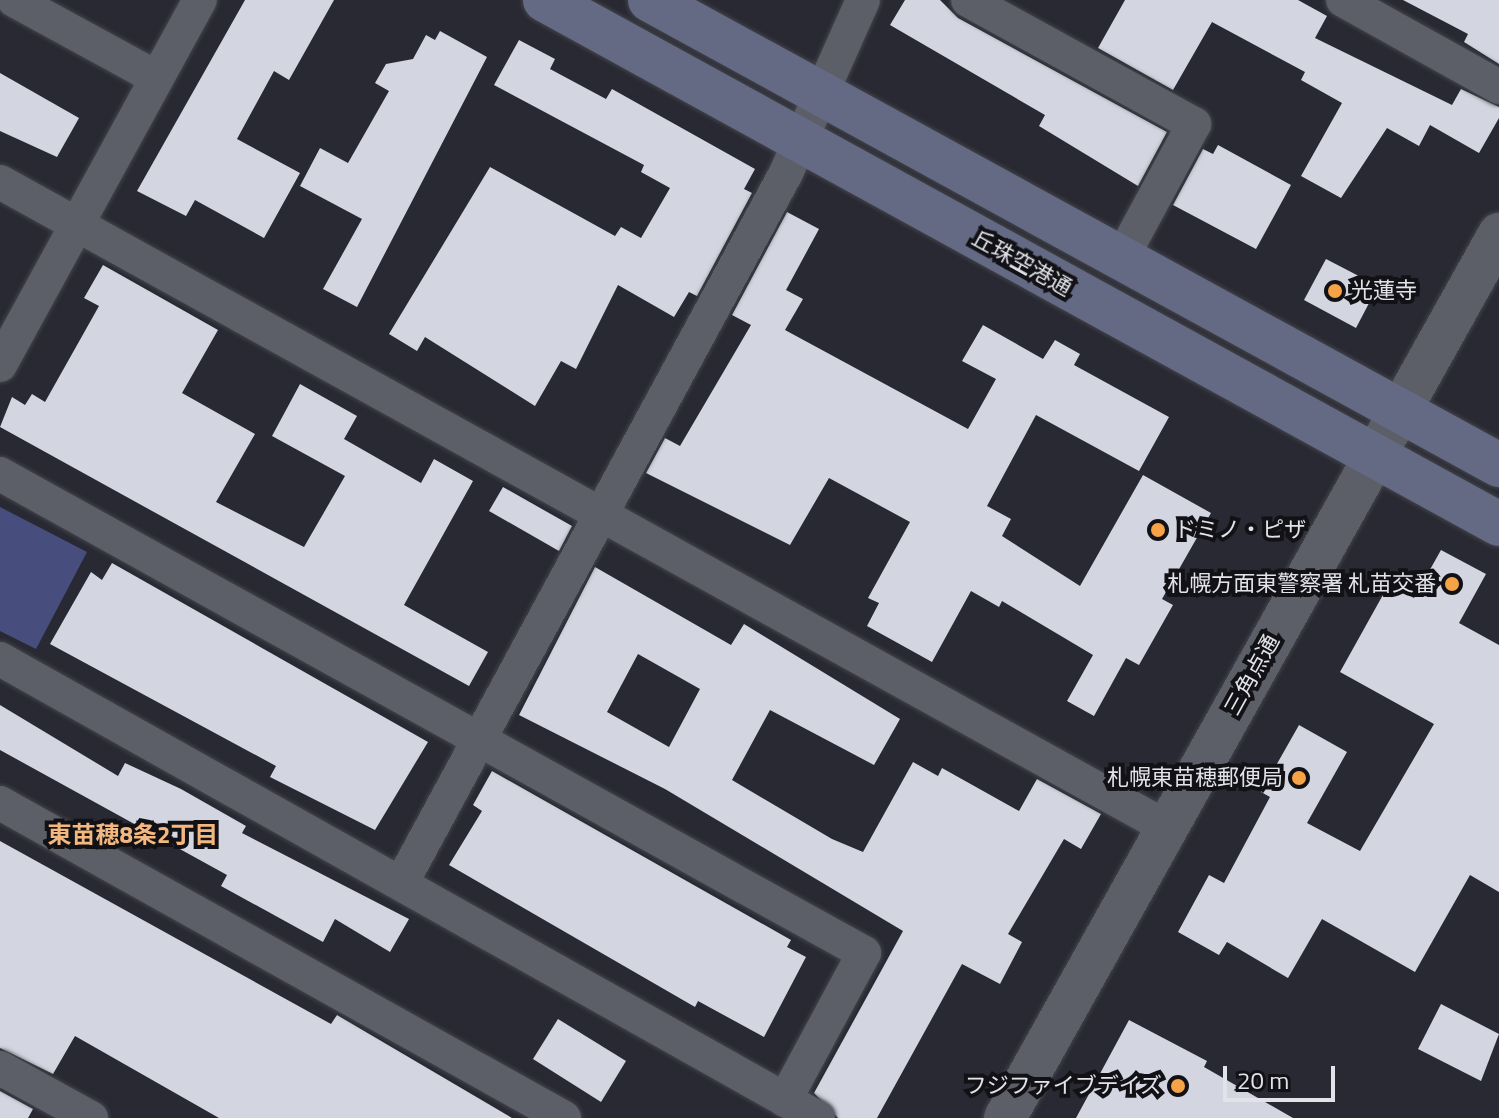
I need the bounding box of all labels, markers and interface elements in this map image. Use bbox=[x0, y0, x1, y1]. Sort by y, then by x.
street label: 丘珠空港通 bbox=[967, 225, 1077, 301]
place label: 光蓮寺 bbox=[1351, 278, 1417, 304]
marker: 光蓮寺 bbox=[1326, 282, 1344, 300]
place label: ドミノ・ピザ bbox=[1174, 517, 1306, 543]
marker: ドミノ・ピザ bbox=[1149, 521, 1167, 539]
place label: 札幌方面東警察署 札苗交番 bbox=[1167, 571, 1436, 597]
marker: 札幌方面東警察署 札苗交番 bbox=[1443, 575, 1461, 593]
street label: 三角点通 bbox=[1219, 630, 1285, 720]
place label: 札幌東苗穂郵便局 bbox=[1107, 765, 1283, 791]
marker: 札幌東苗穂郵便局 bbox=[1290, 769, 1308, 787]
district label: 東苗穂8条2丁目 bbox=[48, 821, 218, 849]
scale bar bbox=[1227, 1050, 1339, 1100]
text: 20 m bbox=[1237, 1062, 1289, 1098]
place label: フジファイブデイズ bbox=[964, 1073, 1162, 1099]
marker: フジファイブデイズ bbox=[1169, 1077, 1187, 1095]

